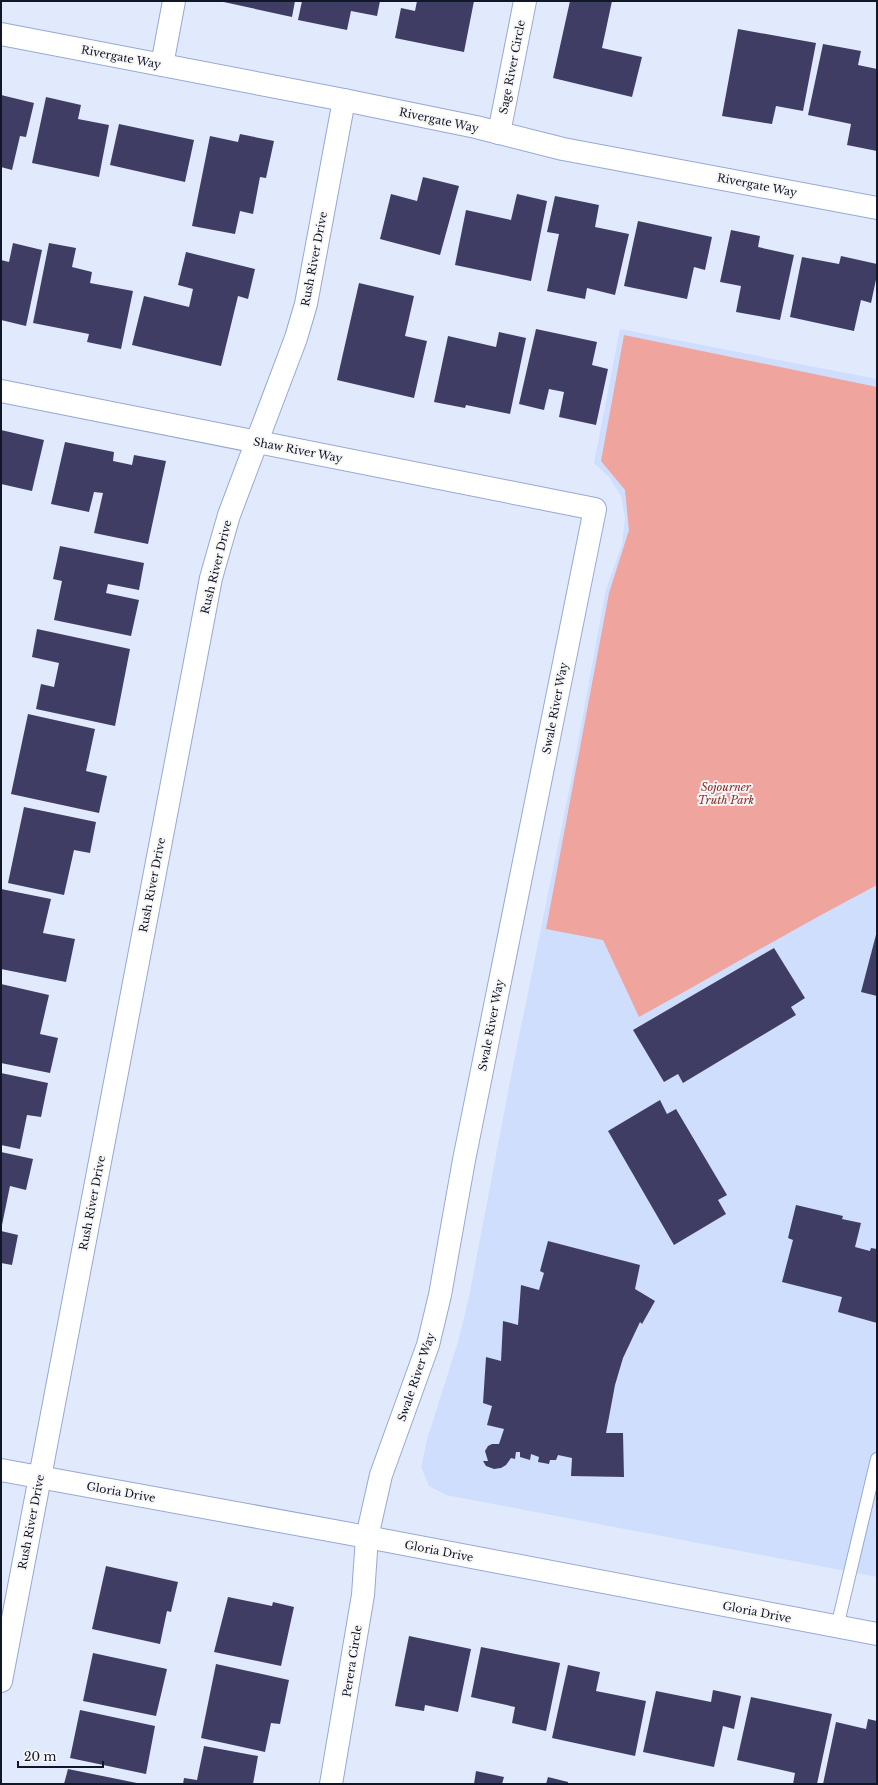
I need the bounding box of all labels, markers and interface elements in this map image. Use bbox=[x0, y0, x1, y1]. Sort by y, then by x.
street label: Sage River Circle bbox=[496, 19, 528, 115]
street label: Rivergate Way bbox=[80, 42, 162, 72]
street label: Rivergate Way bbox=[398, 105, 480, 135]
street label: Rivergate Way bbox=[716, 170, 798, 200]
street label: Rush River Drive bbox=[298, 210, 330, 308]
street label: Shaw River Way bbox=[252, 435, 344, 465]
street label: Rush River Drive bbox=[198, 519, 234, 615]
street label: Swale River Way bbox=[539, 661, 571, 755]
park label: Sojourner Truth Park bbox=[698, 780, 755, 807]
street label: Rush River Drive bbox=[136, 836, 168, 934]
street label: Swale River Way bbox=[475, 978, 507, 1072]
street label: Rush River Drive bbox=[76, 1154, 108, 1252]
street label: Swale River Way bbox=[394, 1331, 438, 1423]
street label: Rush River Drive bbox=[15, 1473, 47, 1571]
street label: Gloria Drive bbox=[85, 1479, 157, 1505]
street label: Gloria Drive bbox=[403, 1537, 475, 1565]
street label: Gloria Drive bbox=[721, 1598, 793, 1626]
street label: Perera Circle bbox=[339, 1624, 365, 1698]
scale bar bbox=[18, 1743, 103, 1769]
text: 20 m bbox=[24, 1749, 56, 1764]

